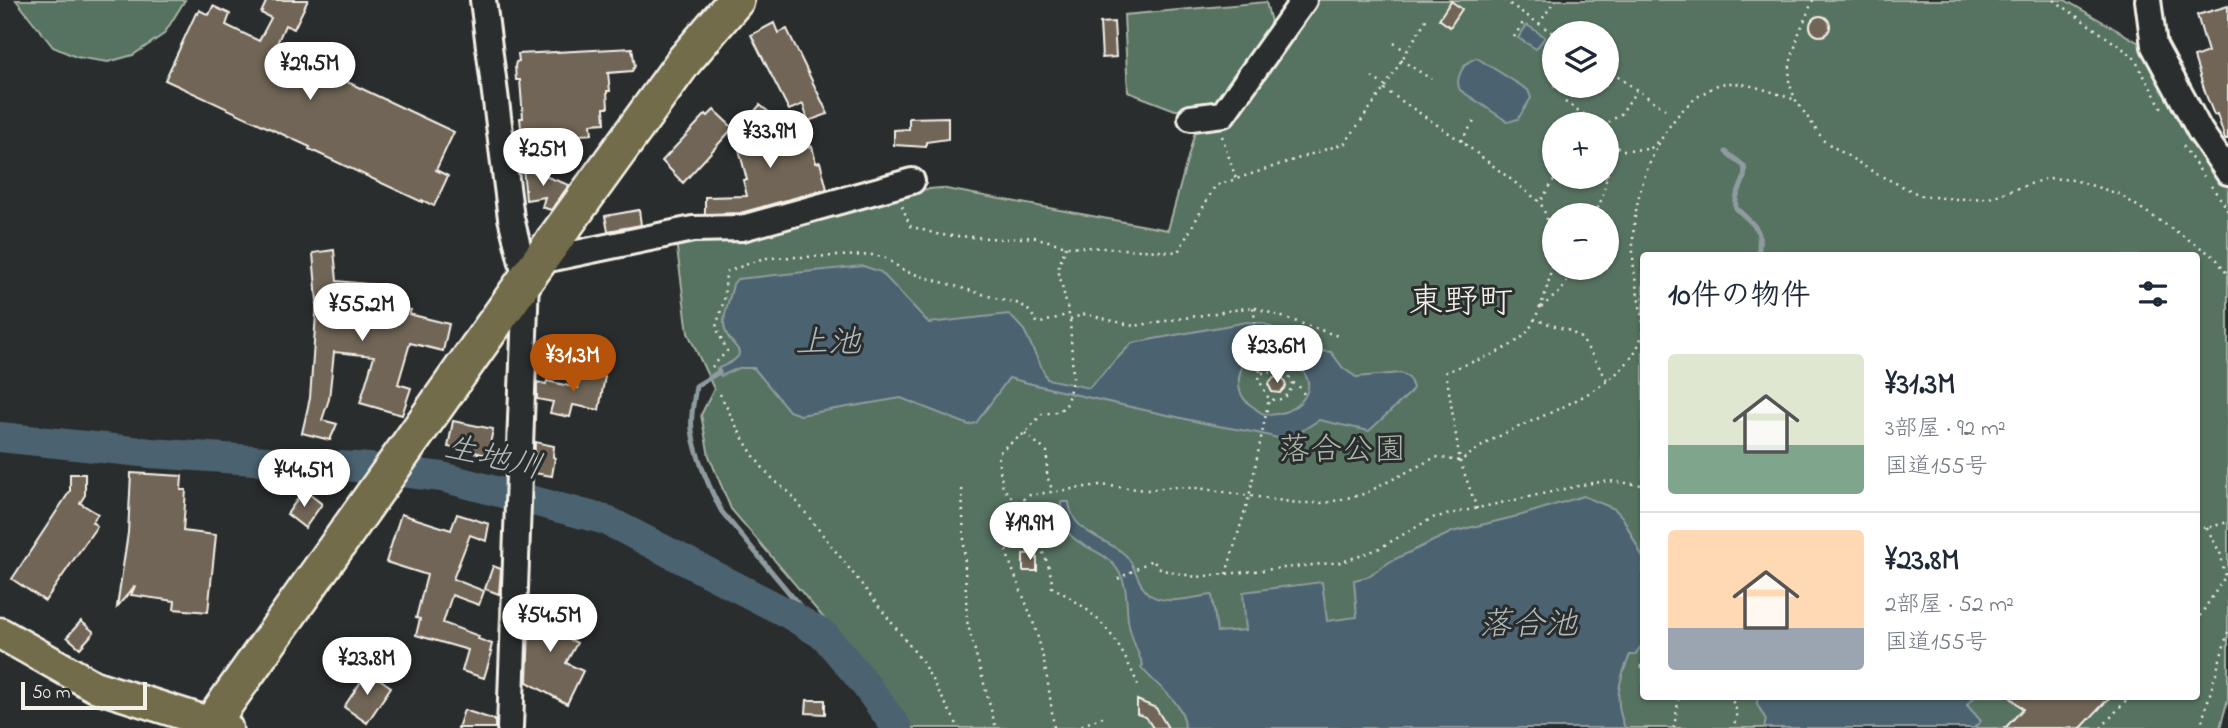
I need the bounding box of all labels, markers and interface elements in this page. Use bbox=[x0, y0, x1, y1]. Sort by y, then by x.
map controls bbox=[1542, 21, 1619, 280]
button: layers bbox=[1542, 21, 1619, 98]
pin: ¥29.5M bbox=[253, 42, 367, 102]
text: ¥29.5M bbox=[280, 48, 340, 81]
pin: ¥33.9M bbox=[713, 110, 827, 170]
button: + bbox=[1542, 112, 1619, 189]
text: ¥33.9M bbox=[743, 116, 797, 149]
pin: ¥25M bbox=[502, 128, 584, 188]
text: ¥25M bbox=[519, 134, 567, 167]
button: − bbox=[1542, 203, 1619, 280]
text: 10件の物件 bbox=[1668, 275, 1811, 319]
icon: filters bbox=[2134, 275, 2172, 313]
district label: 東野町 bbox=[1408, 278, 1514, 329]
pin: ¥55.2M bbox=[305, 284, 419, 343]
text: ¥55.2M bbox=[329, 289, 395, 322]
water label: 上池 bbox=[795, 320, 862, 368]
pin: ¥23.6M bbox=[1220, 326, 1334, 385]
text: ¥23.6M bbox=[1248, 331, 1306, 364]
pin: ¥31.3M bbox=[516, 334, 630, 394]
text: ¥31.3M bbox=[546, 340, 600, 373]
text: ¥31.3M bbox=[1885, 364, 1955, 408]
icon: home bbox=[1724, 382, 1808, 466]
text: 3部屋 · 92 m² bbox=[1885, 413, 2006, 446]
water label: 生地川 bbox=[439, 424, 547, 493]
park label: 落合公園 bbox=[1278, 428, 1406, 475]
pin: ¥44.5M bbox=[247, 449, 361, 509]
text: 国道155号 bbox=[1885, 451, 1988, 484]
text: ¥44.5M bbox=[274, 455, 334, 488]
pin: ¥19.9M bbox=[973, 503, 1087, 562]
text: ¥19.9M bbox=[1006, 508, 1054, 541]
text: ¥23.8M bbox=[1885, 540, 1960, 584]
icon: home bbox=[1724, 558, 1808, 642]
text: 2部屋 · 52 m² bbox=[1885, 589, 2014, 622]
pin: ¥54.5M bbox=[493, 594, 607, 654]
text: ¥54.5M bbox=[518, 600, 582, 633]
water label: 落合池 bbox=[1479, 602, 1579, 650]
text: 国道155号 bbox=[1885, 627, 1988, 660]
pin: ¥23.8M bbox=[310, 638, 424, 697]
text: ¥23.8M bbox=[338, 643, 396, 676]
scale bar bbox=[21, 679, 147, 711]
text: 50 m bbox=[32, 680, 71, 707]

